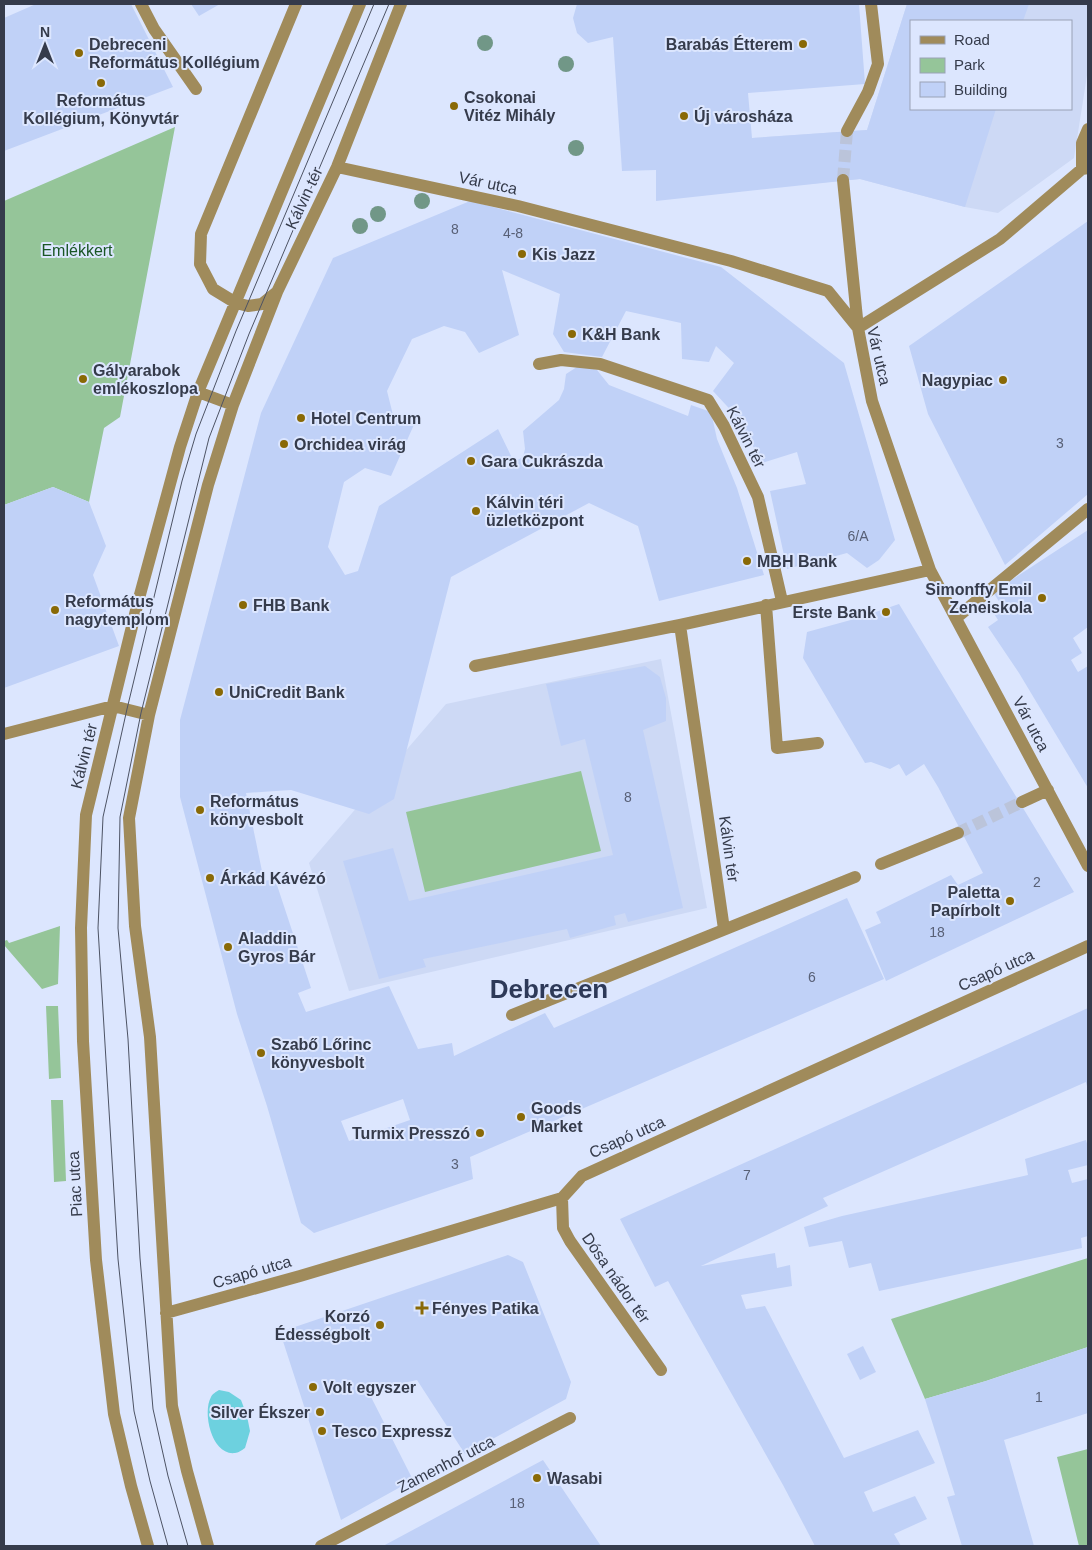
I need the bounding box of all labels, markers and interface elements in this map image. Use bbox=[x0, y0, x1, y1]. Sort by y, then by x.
north arrow bbox=[20, 20, 70, 70]
legend bbox=[910, 20, 1072, 110]
text: N bbox=[40, 24, 50, 40]
text: Road bbox=[954, 31, 990, 48]
place label: Barabás Étterem bbox=[666, 35, 793, 53]
place label: Debreceni Református Kollégium bbox=[89, 36, 260, 71]
marker: Barabás Étterem bbox=[797, 38, 809, 50]
marker: Debreceni Református Kollégium bbox=[73, 47, 85, 59]
text: Park bbox=[954, 56, 985, 73]
marker: Református Kollégium, Könyvtár bbox=[95, 77, 107, 89]
text: Building bbox=[954, 81, 1007, 98]
place label: Csokonai Vitéz Mihály bbox=[464, 89, 555, 124]
place label: Református Kollégium, Könyvtár bbox=[23, 92, 179, 127]
marker: Csokonai Vitéz Mihály bbox=[448, 100, 460, 112]
place label: Új városháza bbox=[694, 107, 793, 125]
marker: Új városháza bbox=[678, 110, 690, 122]
street label: Kálvin tér bbox=[282, 164, 326, 232]
street label: Vár utca bbox=[457, 168, 519, 198]
house number: 8 bbox=[451, 221, 459, 237]
house number: 4-8 bbox=[503, 225, 523, 241]
park label: Emlékkert bbox=[41, 242, 113, 259]
place label: Kis Jazz bbox=[532, 246, 595, 263]
marker: Kis Jazz bbox=[516, 248, 528, 260]
street label: Vár utca bbox=[864, 325, 894, 387]
place label: K&H Bank bbox=[582, 326, 660, 343]
marker: K&H Bank bbox=[566, 328, 578, 340]
place label: Gályarabok emlékoszlopa bbox=[93, 362, 198, 397]
place label: Nagypiac bbox=[922, 372, 993, 389]
marker: Gályarabok emlékoszlopa bbox=[77, 373, 89, 385]
marker: Nagypiac bbox=[997, 374, 1009, 386]
street label: Kálvin tér bbox=[723, 403, 769, 471]
place label: Hotel Centrum bbox=[311, 410, 421, 427]
marker: Hotel Centrum bbox=[295, 412, 307, 424]
house number: 3 bbox=[1056, 435, 1064, 451]
place label: Orchidea virág bbox=[294, 436, 406, 453]
marker: Orchidea virág bbox=[278, 438, 290, 450]
place label: Gara Cukrászda bbox=[481, 453, 603, 470]
marker: Gara Cukrászda bbox=[465, 455, 477, 467]
place label: Kálvin téri üzletközpont bbox=[486, 494, 584, 529]
marker: Kálvin téri üzletközpont bbox=[470, 505, 482, 517]
house number: 6/A bbox=[847, 528, 869, 544]
place label: MBH Bank bbox=[757, 553, 837, 570]
marker: MBH Bank bbox=[741, 555, 753, 567]
place label: Simonffy Emil Zeneiskola bbox=[925, 581, 1032, 616]
marker: Simonffy Emil Zeneiskola bbox=[1036, 592, 1048, 604]
place label: Református nagytemplom bbox=[65, 593, 169, 628]
place label: FHB Bank bbox=[253, 597, 330, 614]
marker: FHB Bank bbox=[237, 599, 249, 611]
marker: Református nagytemplom bbox=[49, 604, 61, 616]
place label: Erste Bank bbox=[792, 604, 876, 621]
marker: Erste Bank bbox=[880, 606, 892, 618]
place label: UniCredit Bank bbox=[229, 684, 345, 701]
marker: UniCredit Bank bbox=[213, 686, 225, 698]
street label: Vár utca bbox=[1010, 694, 1053, 754]
street label: Kálvin tér bbox=[68, 721, 100, 790]
house number: 8 bbox=[624, 789, 632, 805]
place label: Református könyvesbolt bbox=[210, 793, 304, 828]
marker: Református könyvesbolt bbox=[194, 804, 206, 816]
street label: Kálvin tér bbox=[716, 815, 742, 884]
place label: Árkád Kávézó bbox=[220, 869, 326, 887]
marker: Árkád Kávézó bbox=[204, 872, 216, 884]
house number: 2 bbox=[1033, 874, 1041, 890]
place label: Paletta Papírbolt bbox=[931, 884, 1001, 919]
marker: Paletta Papírbolt bbox=[1004, 895, 1016, 907]
house number: 18 bbox=[929, 924, 945, 940]
place label: Aladdin Gyros Bár bbox=[238, 930, 315, 965]
marker: Aladdin Gyros Bár bbox=[222, 941, 234, 953]
street label: Csapó utca bbox=[956, 946, 1037, 994]
house number: 6 bbox=[808, 969, 816, 985]
district label: Debrecen bbox=[490, 974, 608, 1004]
place label: Szabő Lőrinc könyvesbolt bbox=[271, 1036, 372, 1071]
marker: Szabő Lőrinc könyvesbolt bbox=[255, 1047, 267, 1059]
place label: Goods Market bbox=[531, 1100, 583, 1135]
marker: Goods Market bbox=[515, 1111, 527, 1123]
street label: Csapó utca bbox=[587, 1113, 668, 1161]
place label: Turmix Presszó bbox=[352, 1125, 470, 1142]
marker: Turmix Presszó bbox=[474, 1127, 486, 1139]
street label: Piac utca bbox=[65, 1151, 85, 1217]
house number: 3 bbox=[451, 1156, 459, 1172]
house number: 7 bbox=[743, 1167, 751, 1183]
street label: Dósa nádor tér bbox=[579, 1230, 654, 1327]
street label: Csapó utca bbox=[211, 1253, 293, 1291]
place label: Fényes Patika bbox=[432, 1300, 539, 1317]
marker: Fényes Patika bbox=[416, 1302, 428, 1314]
place label: Korzó Édességbolt bbox=[275, 1308, 371, 1343]
marker: Korzó Édességbolt bbox=[374, 1319, 386, 1331]
place label: Volt egyszer bbox=[323, 1379, 416, 1396]
marker: Volt egyszer bbox=[307, 1381, 319, 1393]
house number: 1 bbox=[1035, 1389, 1043, 1405]
place label: Silver Ékszer bbox=[210, 1403, 310, 1421]
marker: Silver Ékszer bbox=[314, 1406, 326, 1418]
place label: Tesco Expressz bbox=[332, 1423, 452, 1440]
marker: Tesco Expressz bbox=[316, 1425, 328, 1437]
street label: Zamenhof utca bbox=[395, 1432, 497, 1496]
place label: Wasabi bbox=[547, 1470, 602, 1487]
marker: Wasabi bbox=[531, 1472, 543, 1484]
house number: 18 bbox=[509, 1495, 525, 1511]

